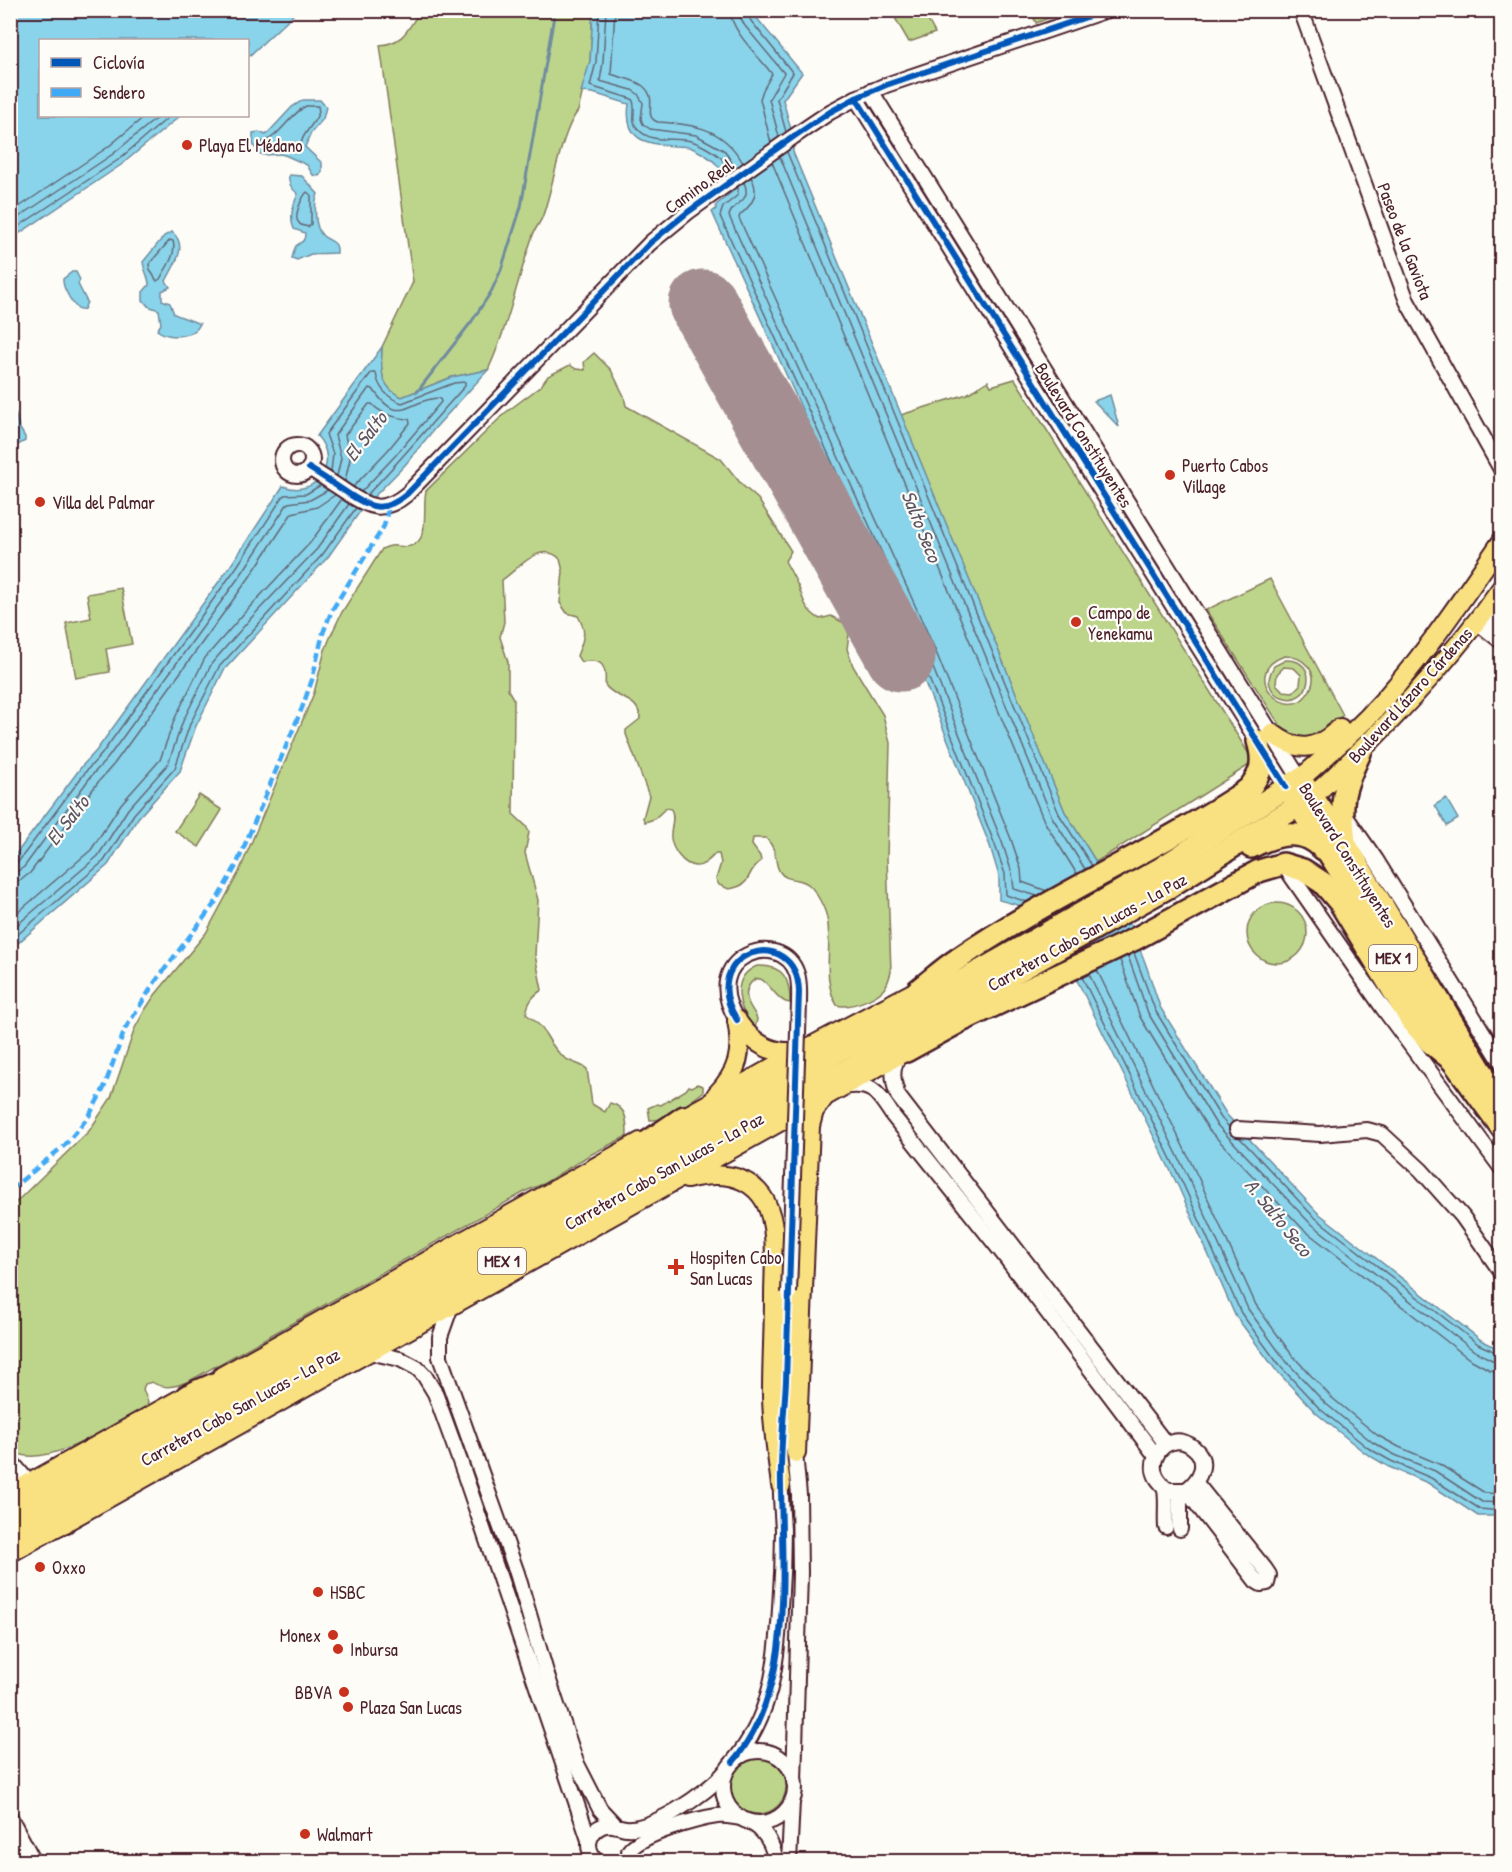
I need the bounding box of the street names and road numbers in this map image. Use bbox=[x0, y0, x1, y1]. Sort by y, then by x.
street label: Camino Real bbox=[659, 152, 739, 220]
street label: Paseo de la Gaviota bbox=[1371, 179, 1439, 303]
street label: Boulevard Constituyentes bbox=[1029, 358, 1139, 512]
street label: Boulevard Lázaro Cárdenas bbox=[1342, 622, 1478, 768]
street label: Boulevard Constituyentes bbox=[1293, 778, 1403, 932]
street label: Carretera Cabo San Lucas - La Paz bbox=[983, 867, 1191, 997]
road number: MEX 1 bbox=[1369, 945, 1417, 971]
street label: Carretera Cabo San Lucas - La Paz bbox=[560, 1106, 768, 1236]
road number: MEX 1 bbox=[478, 1248, 526, 1274]
street label: Carretera Cabo San Lucas - La Paz bbox=[136, 1342, 344, 1472]

